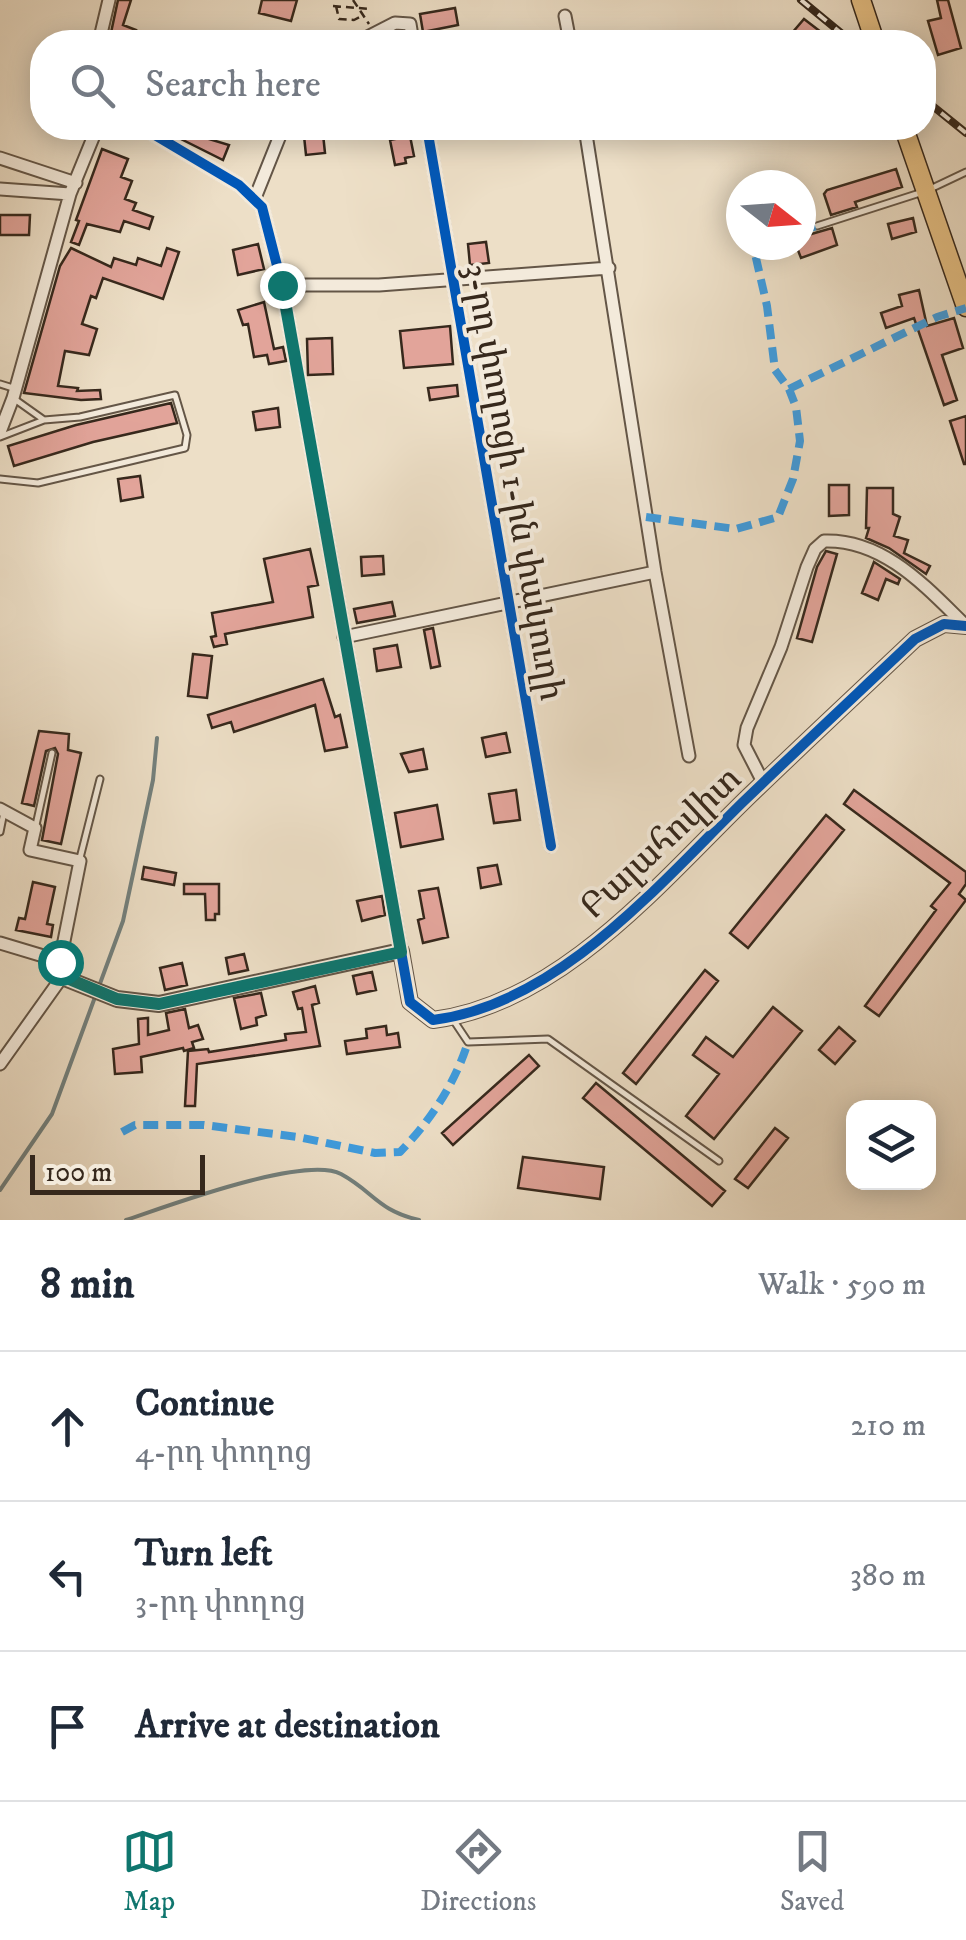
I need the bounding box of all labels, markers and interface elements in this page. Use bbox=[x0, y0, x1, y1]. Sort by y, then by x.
search box bbox=[30, 30, 936, 140]
icon: search bbox=[65, 58, 120, 113]
text: Search here bbox=[145, 61, 321, 109]
north arrow bbox=[726, 170, 816, 260]
street label: 3-րդ փողոցի 1-ին փակուղի bbox=[453, 261, 573, 704]
route end bbox=[260, 263, 306, 309]
street label: Բալահովիտ bbox=[572, 758, 751, 929]
route start bbox=[38, 940, 84, 986]
map controls bbox=[846, 1100, 936, 1190]
button: layers bbox=[846, 1100, 936, 1190]
scale bar bbox=[30, 1150, 205, 1194]
text: 100 m bbox=[45, 1155, 112, 1190]
text: 8 min bbox=[40, 1259, 134, 1311]
text: Walk · 590 m bbox=[758, 1265, 926, 1305]
text: Continue bbox=[135, 1380, 274, 1428]
icon: ahead bbox=[40, 1399, 95, 1454]
text: 210 m bbox=[851, 1406, 926, 1446]
text: 4-րդ փողոց bbox=[135, 1433, 312, 1473]
text: Turn left bbox=[135, 1530, 273, 1578]
icon: left bbox=[40, 1549, 95, 1604]
text: 380 m bbox=[850, 1556, 926, 1596]
text: 3-րդ փողոց bbox=[135, 1583, 306, 1623]
icon: arrive bbox=[40, 1699, 95, 1754]
text: Arrive at destination bbox=[135, 1702, 440, 1750]
tab: Map bbox=[122, 1824, 177, 1919]
tab: Directions bbox=[420, 1824, 536, 1919]
tab: Saved bbox=[780, 1824, 844, 1919]

